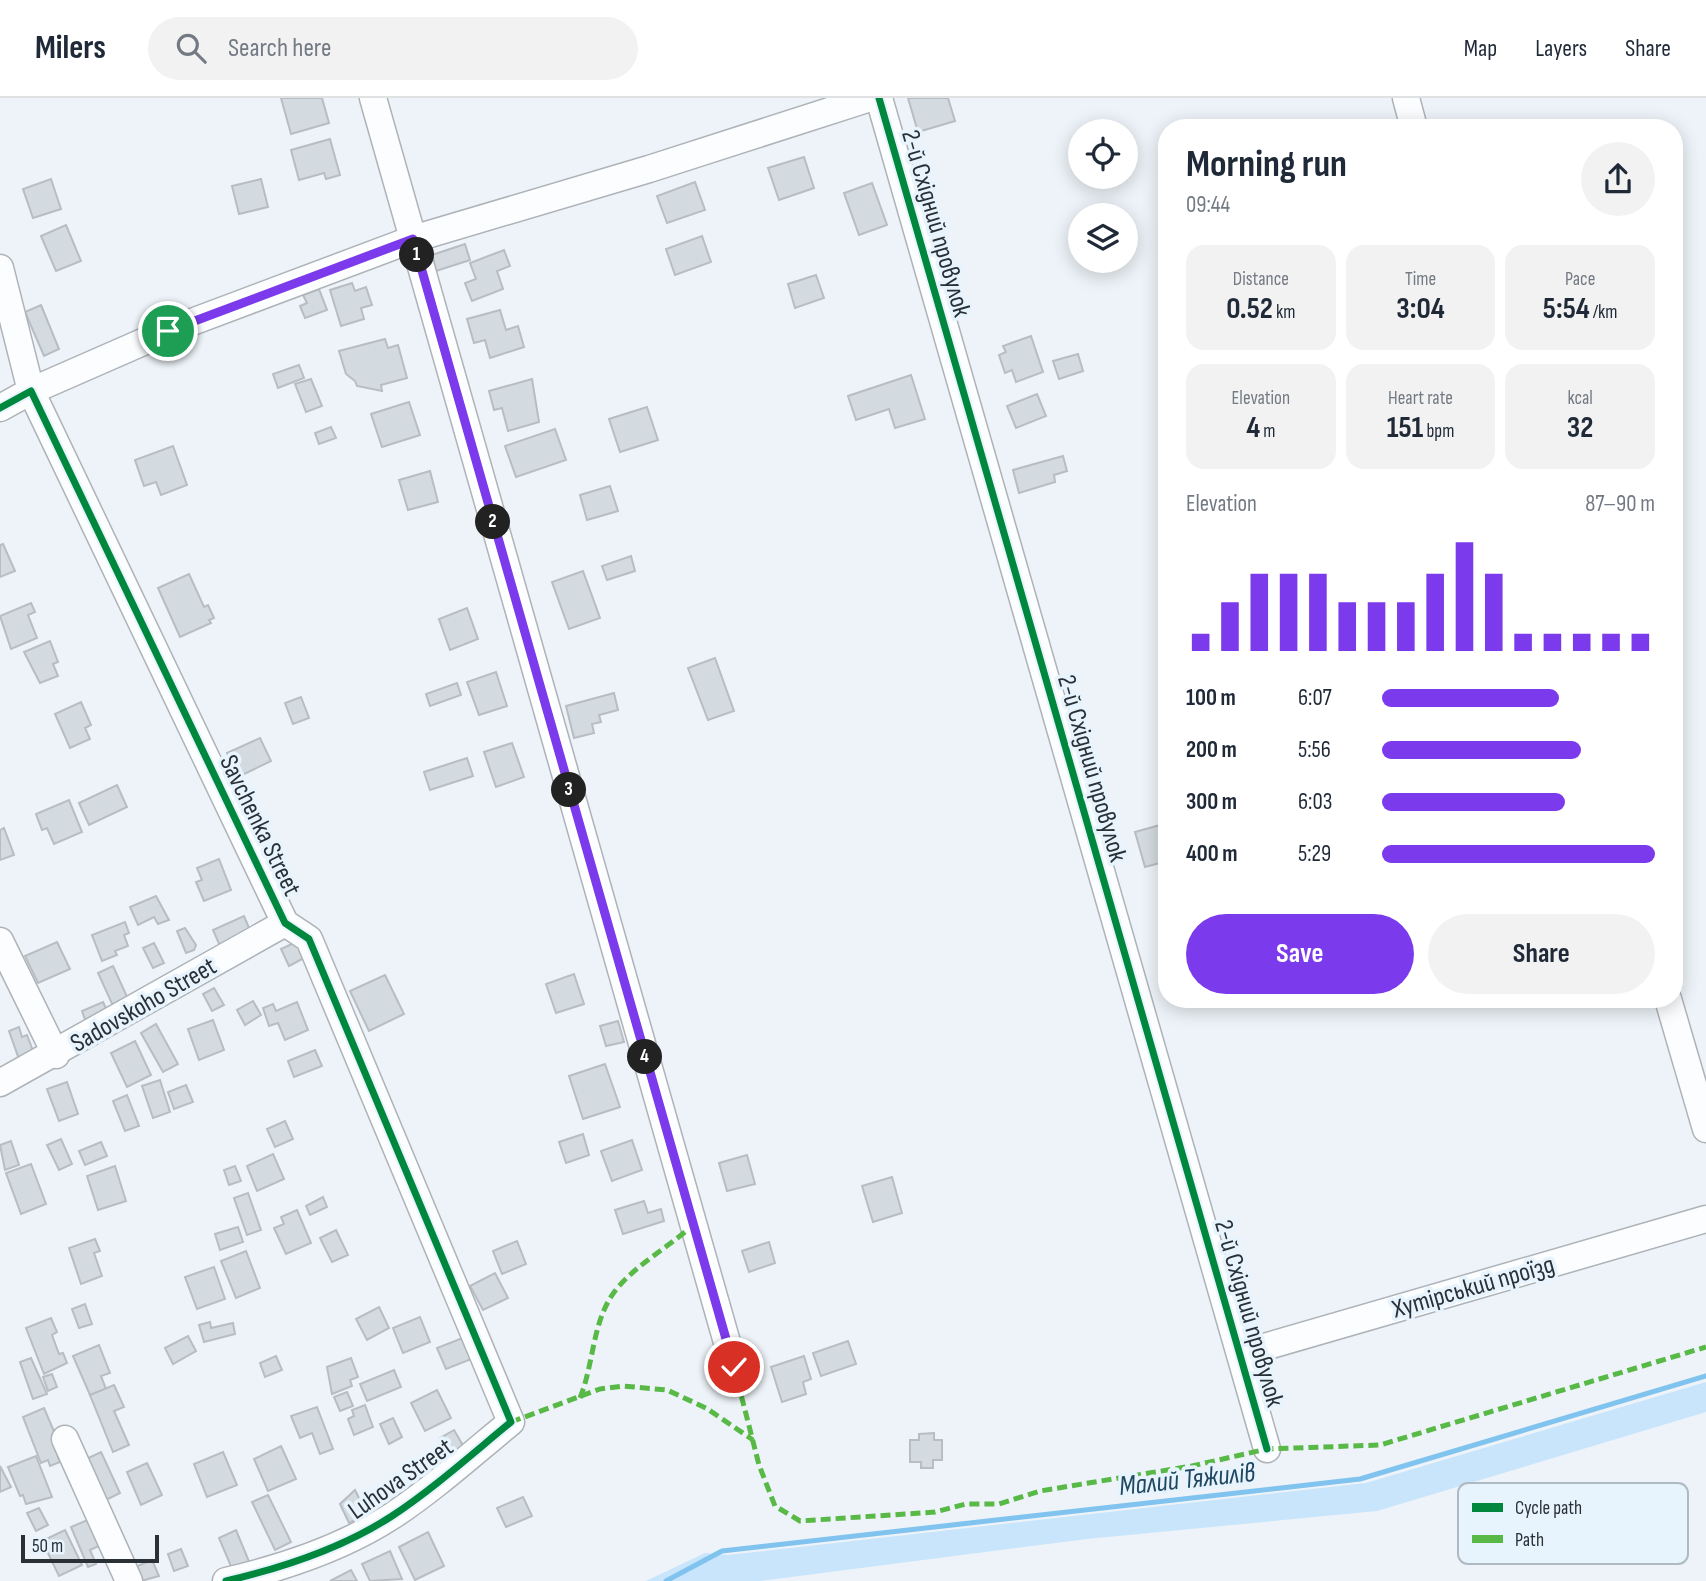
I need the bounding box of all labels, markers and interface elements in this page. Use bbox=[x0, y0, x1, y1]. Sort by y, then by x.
search box bbox=[148, 17, 638, 80]
text: Milers bbox=[35, 28, 106, 68]
icon: search bbox=[172, 29, 210, 67]
text: Search here bbox=[228, 33, 331, 64]
text: Map bbox=[1464, 34, 1497, 63]
text: Layers bbox=[1535, 34, 1587, 63]
text: Share bbox=[1625, 34, 1671, 63]
map controls bbox=[1068, 119, 1138, 273]
button: locate bbox=[1068, 119, 1138, 189]
street label: 2-й Східний провулок bbox=[894, 126, 977, 321]
text: Morning run bbox=[1186, 142, 1347, 187]
button: share bbox=[1581, 142, 1655, 216]
text: 09:44 bbox=[1186, 191, 1230, 219]
button: layers bbox=[1068, 203, 1138, 273]
pin: 1 bbox=[400, 238, 434, 272]
text: 1 bbox=[413, 243, 420, 266]
text: Distance bbox=[1233, 268, 1289, 291]
text: Time bbox=[1405, 268, 1436, 291]
text: Pace bbox=[1565, 268, 1595, 291]
text: 0.52 bbox=[1226, 291, 1273, 327]
text: 3:04 bbox=[1396, 291, 1445, 327]
text: 5:54 bbox=[1543, 291, 1590, 327]
pin bbox=[138, 301, 198, 361]
text: km bbox=[1273, 301, 1295, 324]
text: /km bbox=[1590, 301, 1618, 324]
icon: arrive bbox=[149, 312, 187, 350]
text: Elevation bbox=[1232, 387, 1290, 410]
text: Heart rate bbox=[1388, 387, 1453, 410]
text: kcal bbox=[1568, 387, 1593, 410]
text: 4 bbox=[1246, 410, 1260, 446]
text: 151 bbox=[1387, 410, 1423, 446]
text: 32 bbox=[1567, 410, 1593, 446]
text: m bbox=[1260, 420, 1275, 443]
text: bpm bbox=[1423, 420, 1454, 443]
text: Elevation bbox=[1186, 490, 1257, 518]
text: 87–90 m bbox=[1585, 490, 1655, 518]
pin: 2 bbox=[476, 504, 510, 540]
text: 2 bbox=[488, 510, 497, 533]
street label: 2-й Східний провулок bbox=[1050, 671, 1133, 866]
text: 100 m bbox=[1186, 684, 1236, 712]
text: 6:07 bbox=[1298, 684, 1332, 712]
text: 200 m bbox=[1186, 736, 1237, 764]
text: 5:56 bbox=[1298, 736, 1331, 764]
street label: Savchenka Street bbox=[212, 750, 307, 901]
pin: 3 bbox=[552, 772, 586, 808]
text: 3 bbox=[564, 778, 573, 801]
text: 300 m bbox=[1186, 788, 1237, 816]
text: 6:03 bbox=[1298, 788, 1332, 816]
text: 400 m bbox=[1186, 840, 1237, 868]
text: 5:29 bbox=[1298, 840, 1331, 868]
button: Save bbox=[1186, 914, 1414, 994]
button: Share bbox=[1428, 914, 1655, 994]
street label: Sadovskoho Street bbox=[65, 951, 222, 1060]
pin: 4 bbox=[628, 1040, 662, 1074]
text: 4 bbox=[640, 1045, 649, 1068]
street label: 2-й Східний провулок bbox=[1207, 1216, 1290, 1411]
street label: Хутірський проїзд bbox=[1388, 1250, 1558, 1326]
pin bbox=[704, 1337, 764, 1397]
icon: check bbox=[715, 1348, 753, 1386]
street label: Luhova Street bbox=[342, 1432, 459, 1527]
water label: Малий Тяжилів bbox=[1117, 1456, 1257, 1503]
legend bbox=[1458, 1483, 1688, 1564]
text: Cycle path bbox=[1515, 1497, 1582, 1520]
text: Path bbox=[1515, 1529, 1544, 1552]
scale bar bbox=[21, 1532, 159, 1564]
text: 50 m bbox=[32, 1535, 63, 1558]

